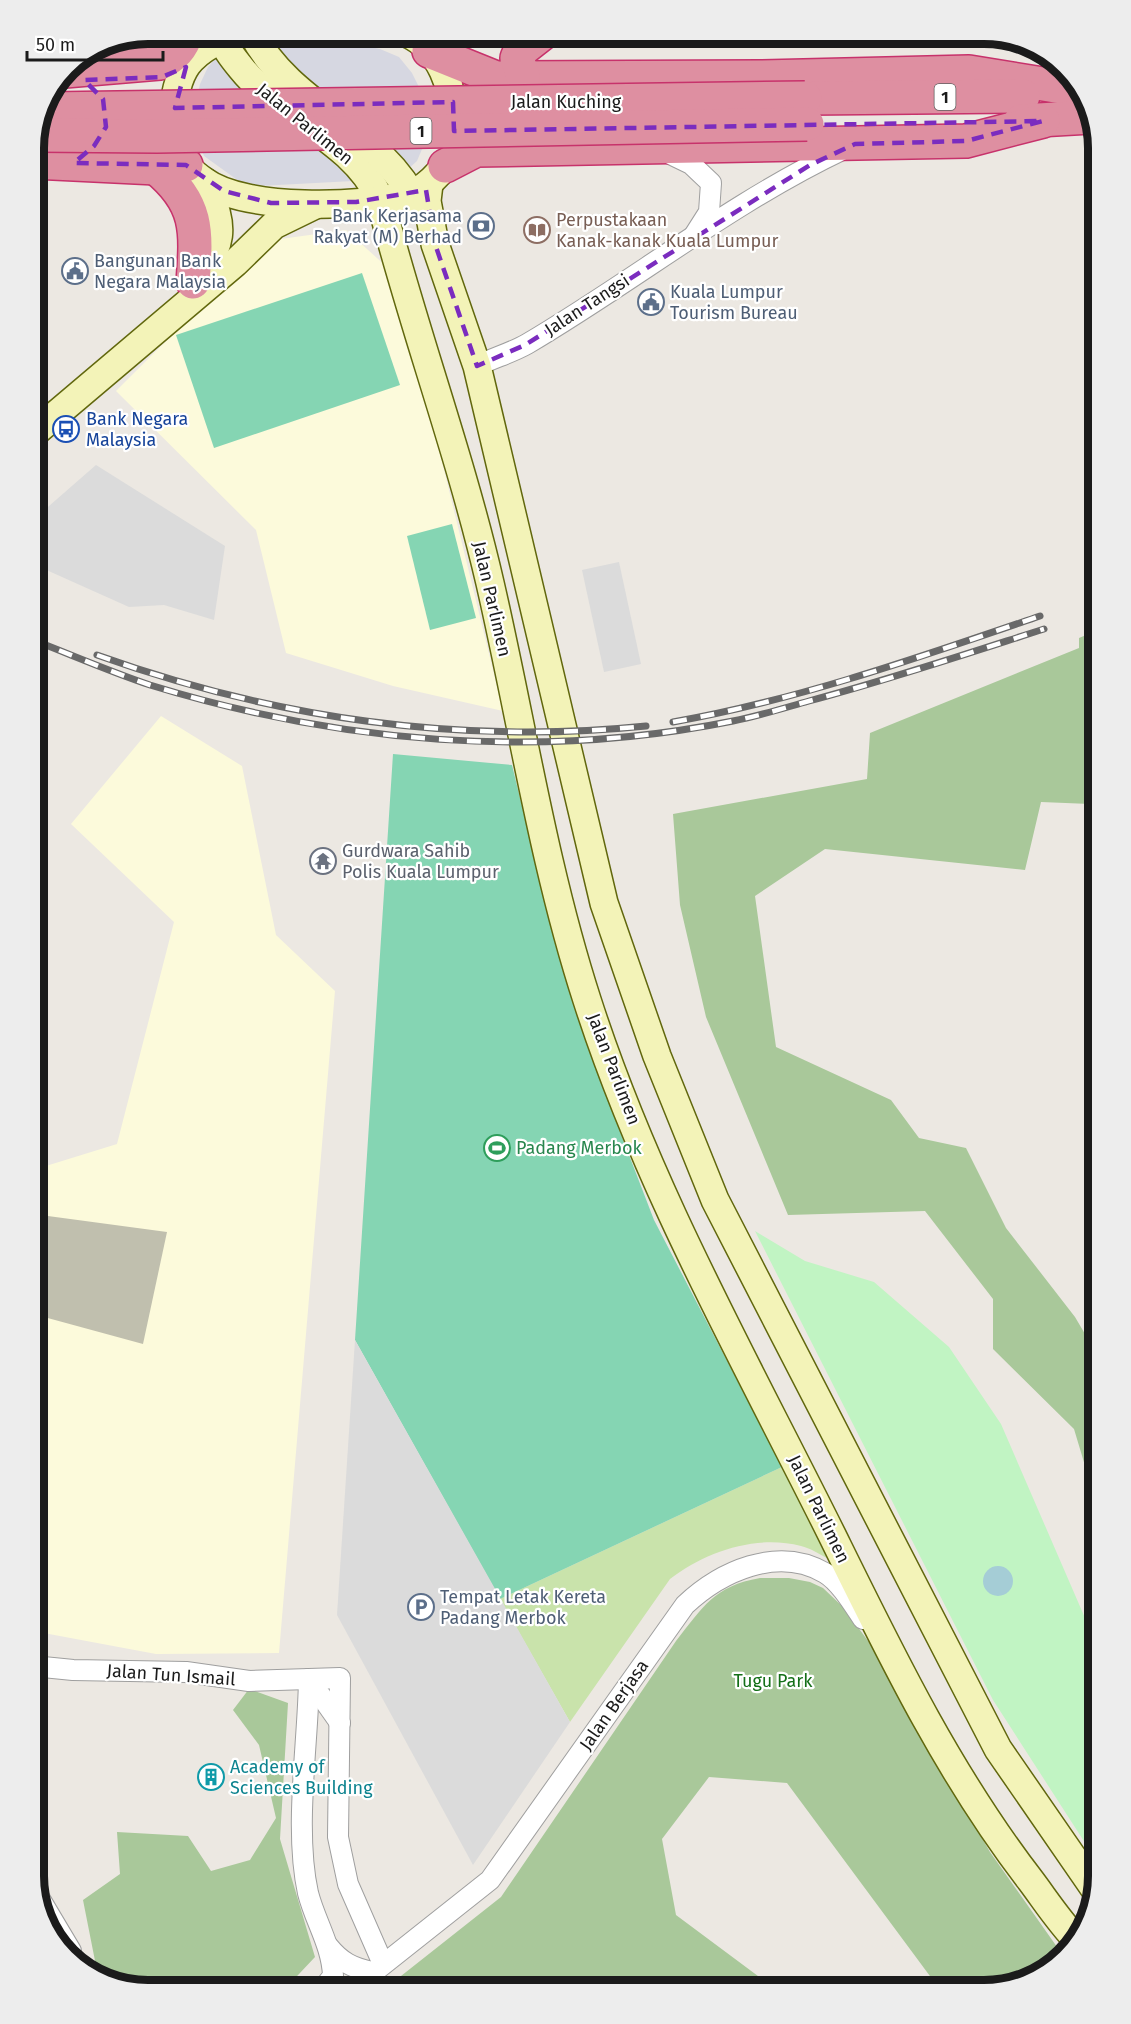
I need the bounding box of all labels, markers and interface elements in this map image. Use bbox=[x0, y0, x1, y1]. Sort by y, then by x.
scale bar bbox=[27, 24, 164, 62]
text: 50 m bbox=[36, 34, 75, 56]
street label: Jalan Parlimen bbox=[252, 78, 358, 170]
road number: 1 bbox=[934, 84, 956, 110]
street label: Jalan Kuching bbox=[511, 91, 622, 113]
road number: 1 bbox=[410, 118, 432, 144]
place label: Bank Kerjasama Rakyat (M) Berhad bbox=[313, 205, 462, 248]
place label: Perpustakaan Kanak-kanak Kuala Lumpur bbox=[556, 209, 779, 252]
bank icon: Bank Kerjasama Rakyat (M) Berhad bbox=[466, 211, 496, 241]
library icon: Perpustakaan Kanak-kanak Kuala Lumpur bbox=[522, 215, 552, 245]
place label: Bangunan Bank Negara Malaysia bbox=[94, 250, 226, 293]
public building icon: Bangunan Bank Negara Malaysia bbox=[60, 256, 90, 286]
street label: Jalan Tangsi bbox=[540, 269, 634, 341]
place label: Kuala Lumpur Tourism Bureau bbox=[670, 281, 798, 324]
public building icon: Kuala Lumpur Tourism Bureau bbox=[636, 287, 666, 317]
place label: Bank Negara Malaysia bbox=[86, 408, 188, 451]
bus stop icon: Bank Negara Malaysia bbox=[51, 414, 81, 444]
street label: Jalan Parlimen bbox=[468, 539, 516, 659]
place label: Gurdwara Sahib Polis Kuala Lumpur bbox=[342, 840, 499, 883]
temple icon: Gurdwara Sahib Polis Kuala Lumpur bbox=[308, 846, 338, 876]
street label: Jalan Parlimen bbox=[583, 1010, 645, 1128]
sports icon: Padang Merbok bbox=[482, 1133, 512, 1163]
place label: Padang Merbok bbox=[516, 1137, 642, 1159]
street label: Jalan Parlimen bbox=[783, 1451, 855, 1567]
place label: Tempat Letak Kereta Padang Merbok bbox=[440, 1586, 606, 1629]
parking icon: Tempat Letak Kereta Padang Merbok bbox=[406, 1592, 436, 1622]
street label: Jalan Berjasa bbox=[575, 1655, 653, 1755]
street label: Jalan Tun Ismail bbox=[106, 1660, 236, 1690]
park label: Tugu Park bbox=[734, 1670, 813, 1692]
place label: Academy of Sciences Building bbox=[230, 1756, 373, 1799]
building icon: Academy of Sciences Building bbox=[196, 1762, 226, 1792]

